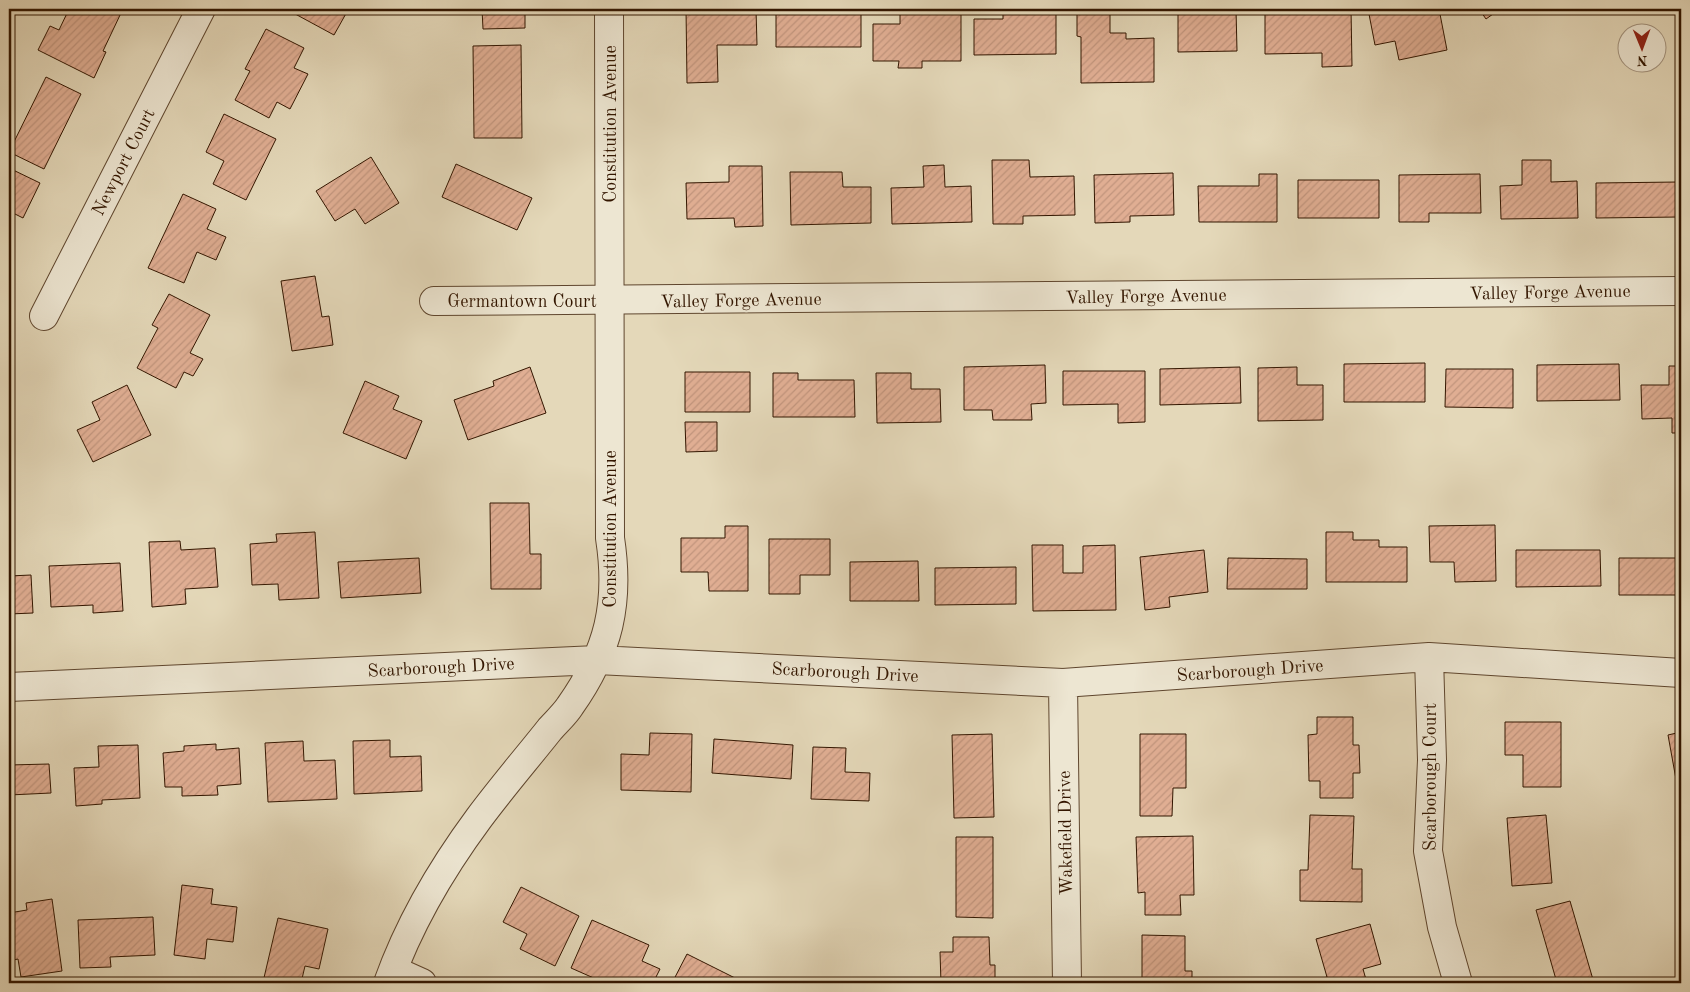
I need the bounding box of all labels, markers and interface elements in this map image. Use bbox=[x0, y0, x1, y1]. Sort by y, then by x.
north arrow bbox=[1618, 22, 1668, 72]
street label: Constitution Avenue bbox=[602, 45, 620, 203]
text: N bbox=[1636, 53, 1648, 67]
street label: Newport Court bbox=[89, 106, 159, 219]
street label: Valley Forge Avenue bbox=[1469, 283, 1631, 303]
street label: Valley Forge Avenue bbox=[1065, 287, 1227, 307]
street label: Valley Forge Avenue bbox=[660, 291, 822, 311]
street label: Germantown Court bbox=[447, 293, 597, 311]
street label: Constitution Avenue bbox=[602, 450, 620, 608]
street label: Scarborough Drive bbox=[367, 655, 515, 681]
street label: Scarborough Drive bbox=[1176, 657, 1324, 685]
street label: Scarborough Drive bbox=[771, 660, 919, 686]
street label: Scarborough Court bbox=[1422, 703, 1440, 851]
street label: Wakefield Drive bbox=[1056, 770, 1076, 895]

